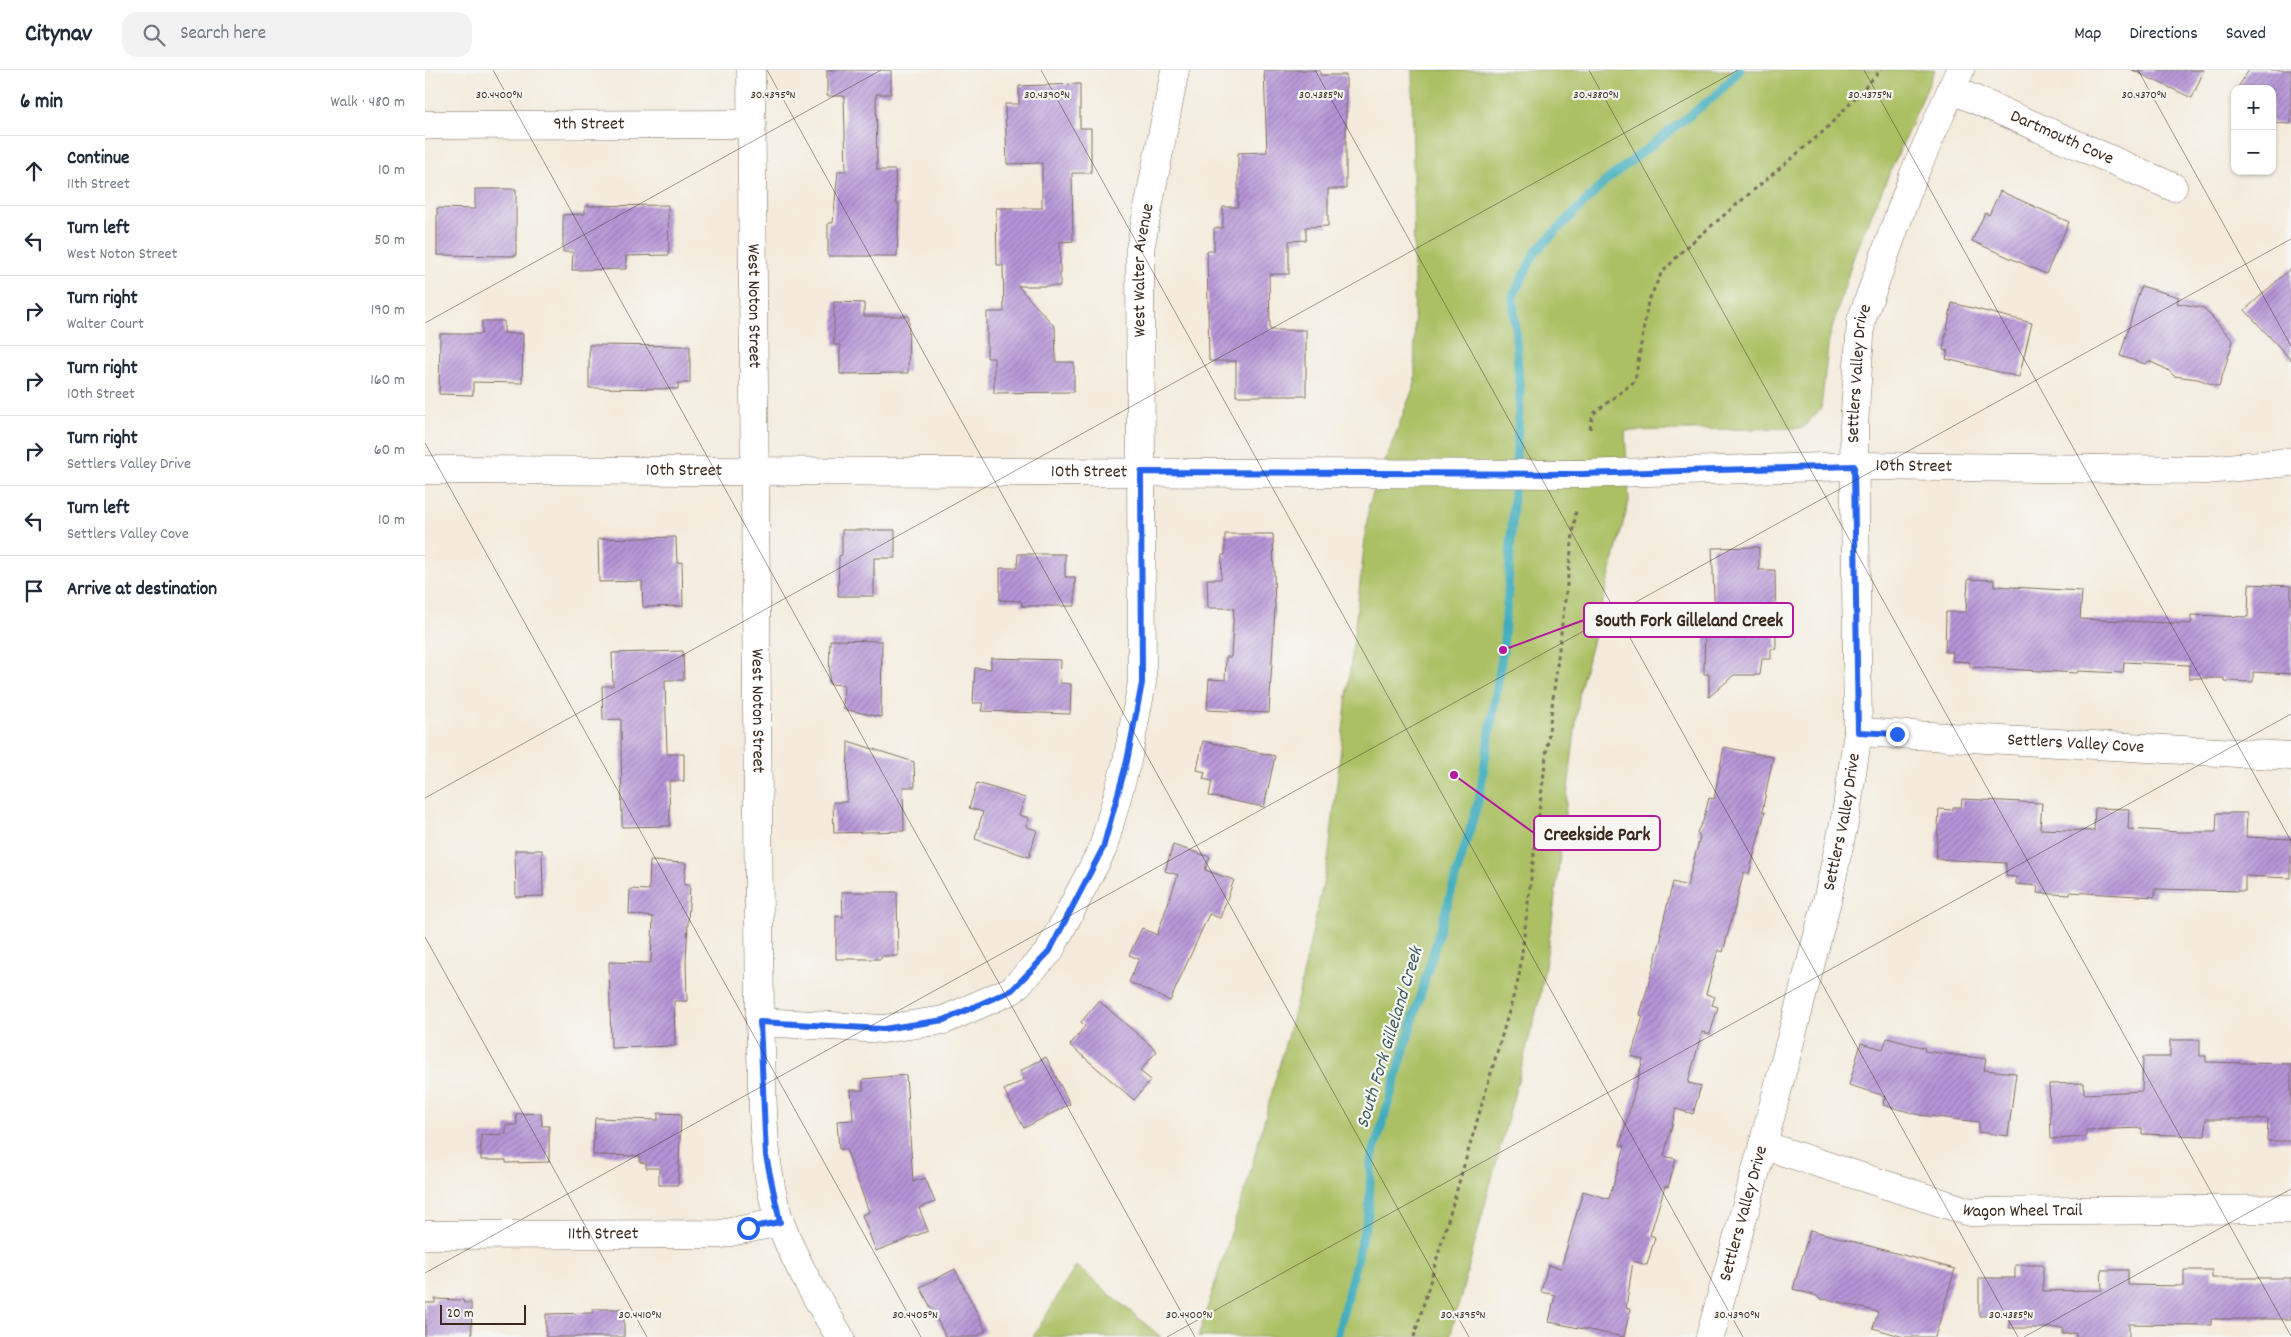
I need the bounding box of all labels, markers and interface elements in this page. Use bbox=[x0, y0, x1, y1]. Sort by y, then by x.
search box bbox=[122, 12, 472, 57]
text: Citynav bbox=[25, 18, 92, 52]
icon: search bbox=[140, 21, 168, 49]
text: Search here bbox=[180, 21, 266, 48]
text: Map bbox=[2074, 22, 2101, 47]
text: Directions bbox=[2129, 22, 2198, 47]
text: Saved bbox=[2226, 22, 2266, 47]
map controls bbox=[2231, 85, 2276, 175]
button: + bbox=[2231, 85, 2276, 130]
text: 30.4400°N bbox=[476, 87, 522, 104]
text: 30.4395°N bbox=[750, 87, 796, 104]
text: 30.4390°N bbox=[1024, 87, 1070, 104]
text: 30.4385°N bbox=[1299, 87, 1343, 104]
text: 30.4380°N bbox=[1573, 87, 1619, 104]
text: 30.4375°N bbox=[1848, 87, 1892, 104]
text: 30.4370°N bbox=[2121, 87, 2167, 104]
text: 6 min bbox=[20, 88, 63, 118]
text: Walk · 480 m bbox=[331, 91, 405, 114]
street label: Dartmouth Cove bbox=[2006, 104, 2117, 172]
street label: 9th Street bbox=[553, 112, 625, 137]
button: − bbox=[2231, 130, 2276, 175]
text: Continue bbox=[67, 146, 129, 173]
icon: ahead bbox=[20, 157, 48, 185]
text: 10 m bbox=[378, 159, 405, 182]
text: 11th Street bbox=[67, 173, 130, 196]
street label: West Walter Avenue bbox=[1127, 201, 1161, 337]
text: Turn left bbox=[67, 216, 130, 243]
icon: left bbox=[20, 227, 48, 255]
text: 50 m bbox=[374, 229, 405, 252]
text: West Noton Street bbox=[67, 243, 178, 266]
street label: West Noton Street bbox=[740, 244, 766, 369]
text: Turn right bbox=[67, 286, 138, 313]
icon: right bbox=[20, 297, 48, 325]
text: 190 m bbox=[371, 299, 405, 322]
street label: Settlers Valley Drive bbox=[1841, 301, 1879, 443]
text: Walter Court bbox=[67, 313, 144, 336]
text: Turn right bbox=[67, 356, 138, 383]
icon: right bbox=[20, 367, 48, 395]
text: 160 m bbox=[370, 369, 405, 392]
text: 10th Street bbox=[67, 383, 135, 406]
text: Turn right bbox=[67, 426, 138, 453]
icon: right bbox=[20, 437, 48, 465]
text: 60 m bbox=[374, 439, 405, 462]
text: Settlers Valley Drive bbox=[67, 453, 191, 476]
street label: 10th Street bbox=[1875, 454, 1953, 480]
street label: 10th Street bbox=[646, 458, 723, 484]
street label: 10th Street bbox=[1051, 460, 1128, 485]
text: Turn left bbox=[67, 496, 130, 523]
icon: left bbox=[20, 507, 48, 535]
text: 10 m bbox=[378, 509, 405, 532]
text: Settlers Valley Cove bbox=[67, 523, 189, 546]
icon: arrive bbox=[20, 577, 48, 605]
text: Arrive at destination bbox=[67, 577, 217, 604]
callout: South Fork Gilleland Creek bbox=[1584, 603, 1793, 637]
text: South Fork Gilleland Creek bbox=[1595, 609, 1783, 636]
street label: West Noton Street bbox=[744, 649, 770, 774]
route end bbox=[1886, 723, 1909, 746]
street label: Settlers Valley Cove bbox=[2006, 728, 2145, 760]
street label: Settlers Valley Drive bbox=[1817, 751, 1867, 893]
callout: Creekside Park bbox=[1534, 816, 1660, 850]
text: Creekside Park bbox=[1544, 823, 1650, 850]
water label: South Fork Gilleland Creek bbox=[1351, 942, 1432, 1132]
street label: Settlers Valley Drive bbox=[1713, 1143, 1775, 1284]
street label: Wagon Wheel Trail bbox=[1959, 1198, 2083, 1225]
route start bbox=[737, 1217, 760, 1240]
street label: 11th Street bbox=[568, 1222, 639, 1247]
scale bar bbox=[440, 1302, 526, 1325]
text: 20 m bbox=[447, 1304, 474, 1324]
text: 30.4410°N bbox=[619, 1307, 661, 1324]
text: 30.4405°N bbox=[892, 1307, 938, 1324]
text: 30.4400°N bbox=[1166, 1307, 1212, 1324]
text: 30.4395°N bbox=[1440, 1307, 1486, 1324]
text: 30.4390°N bbox=[1714, 1307, 1760, 1324]
text: 30.4385°N bbox=[1989, 1307, 2033, 1324]

